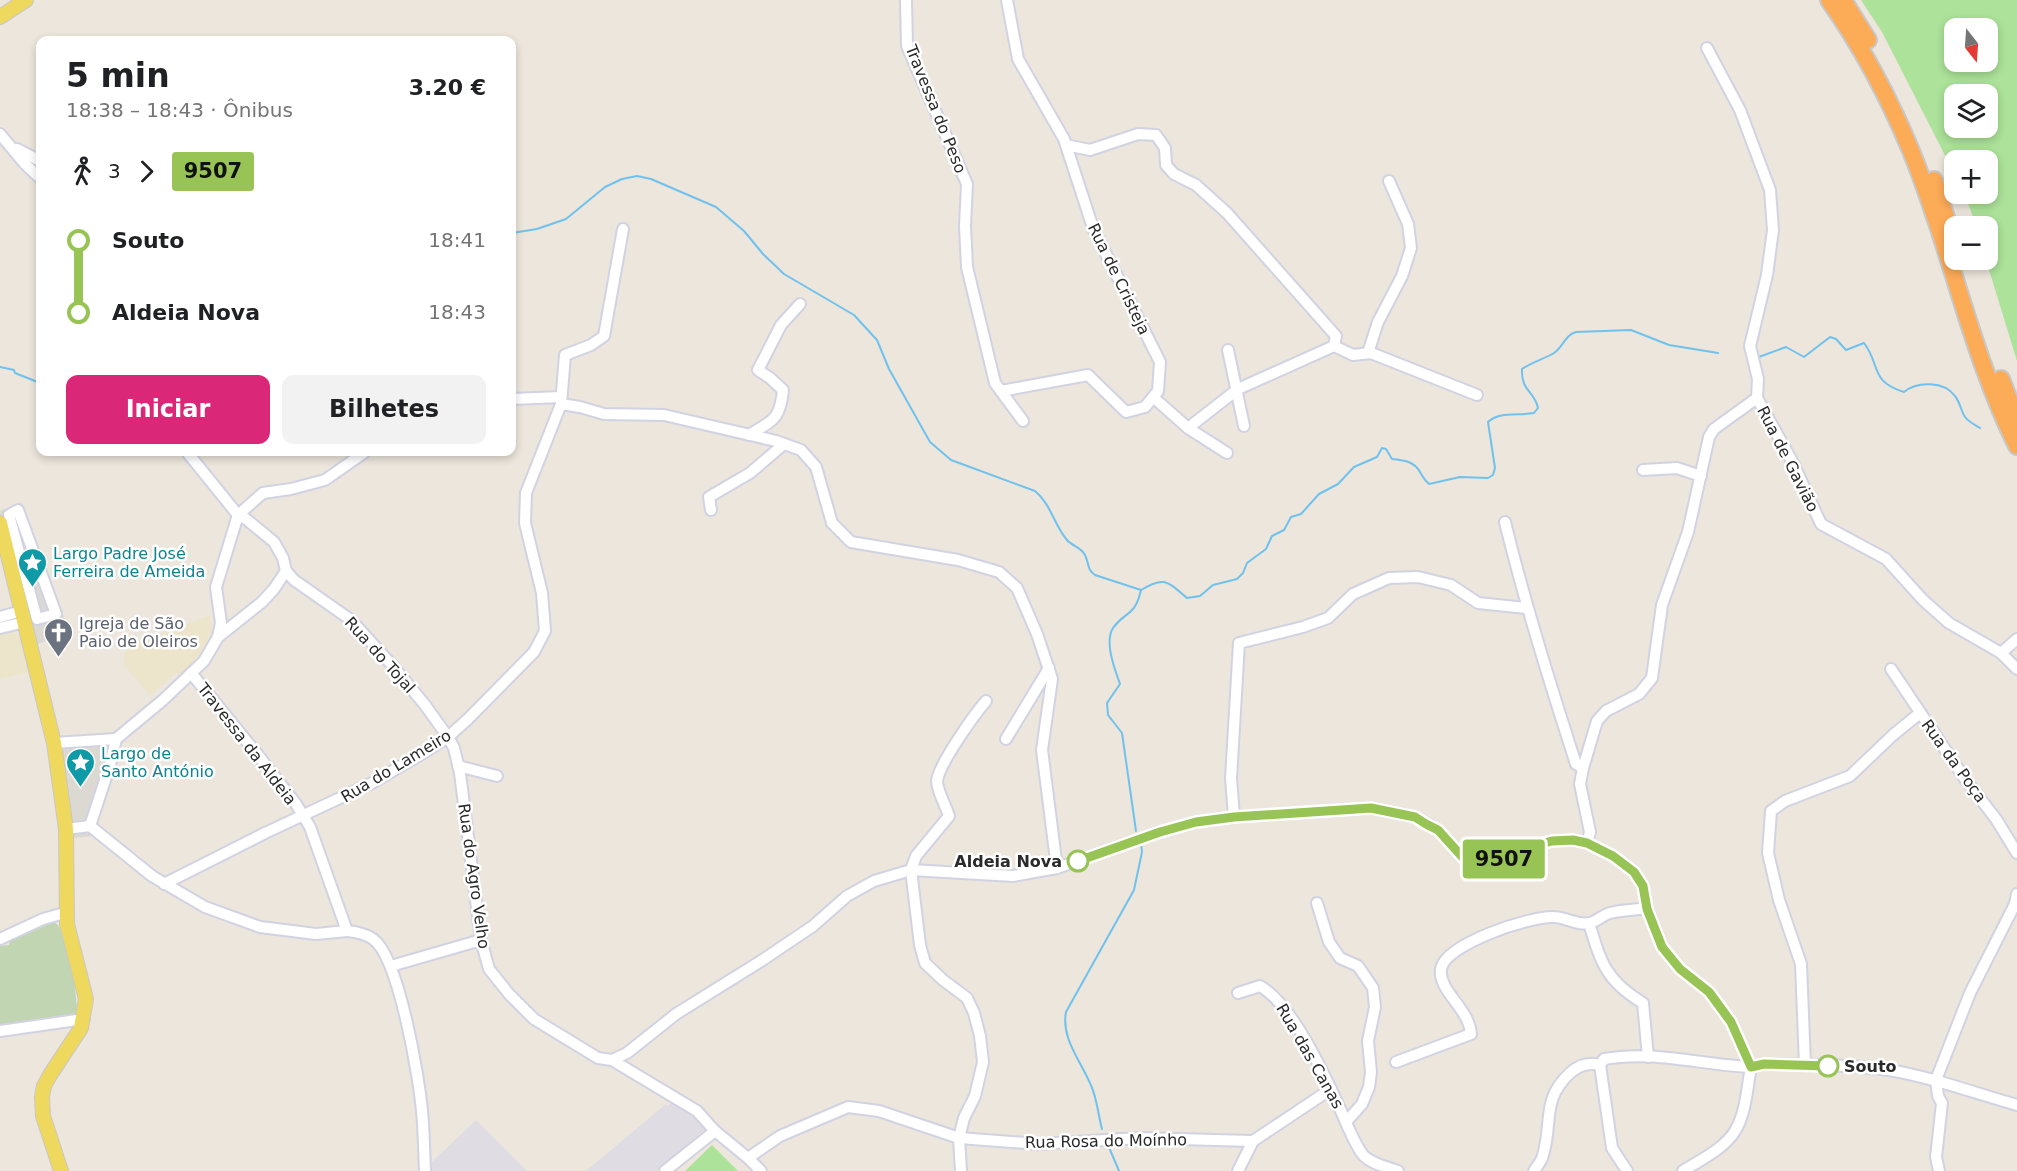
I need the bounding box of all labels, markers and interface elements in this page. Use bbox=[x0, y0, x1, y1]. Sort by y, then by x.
north arrow bbox=[1944, 18, 1998, 72]
map controls bbox=[1944, 18, 1998, 270]
street label: Travessa do Peso bbox=[901, 41, 970, 176]
text: 5 min bbox=[66, 56, 170, 95]
text: 3.20 € bbox=[409, 75, 486, 100]
button: layers bbox=[1944, 84, 1998, 138]
text: 18:38 – 18:43 · Ônibus bbox=[66, 98, 293, 122]
button: + bbox=[1944, 150, 1998, 204]
icon: walk bbox=[66, 155, 99, 188]
icon: forward bbox=[130, 155, 163, 188]
text: 3 bbox=[108, 159, 121, 183]
text: 9507 bbox=[184, 159, 242, 183]
button: − bbox=[1944, 216, 1998, 270]
street label: Rua de Cristeja bbox=[1084, 220, 1154, 338]
text: Souto bbox=[112, 228, 184, 253]
text: 18:41 bbox=[428, 228, 486, 252]
text: Aldeia Nova bbox=[112, 300, 260, 325]
text: 18:43 bbox=[428, 300, 486, 324]
button: Iniciar bbox=[66, 375, 270, 444]
button: Bilhetes bbox=[282, 375, 486, 444]
street label: Rua de Gavião bbox=[1753, 403, 1823, 515]
place label: Largo Padre José Ferreira de Ameida bbox=[53, 544, 205, 581]
place icon: Largo Padre José Ferreira de Ameida bbox=[16, 546, 48, 588]
street label: Rua do Tojal bbox=[341, 613, 419, 697]
place label: Igreja de São Paio de Oleiros bbox=[79, 614, 198, 651]
church icon: Igreja de São Paio de Oleiros bbox=[42, 616, 74, 658]
street label: Travessa da Aldeia bbox=[193, 679, 300, 809]
street label: Rua da Poça bbox=[1918, 716, 1990, 806]
street label: Rua do Lameiro bbox=[338, 726, 454, 806]
place label: Largo de Santo António bbox=[101, 744, 214, 781]
place icon: Largo de Santo António bbox=[64, 746, 96, 788]
street label: Rua do Agro Velho bbox=[454, 802, 494, 950]
line badge: 9507 bbox=[1462, 840, 1546, 878]
text: 9507 bbox=[1475, 847, 1533, 871]
marker: Aldeia Nova bbox=[1067, 850, 1089, 872]
place label: Aldeia Nova bbox=[954, 852, 1062, 871]
street label: Rua das Canas bbox=[1272, 1000, 1348, 1112]
marker: Souto bbox=[1817, 1055, 1839, 1077]
place label: Souto bbox=[1844, 1057, 1897, 1076]
street label: Rua Rosa do Moínho bbox=[1025, 1130, 1187, 1152]

